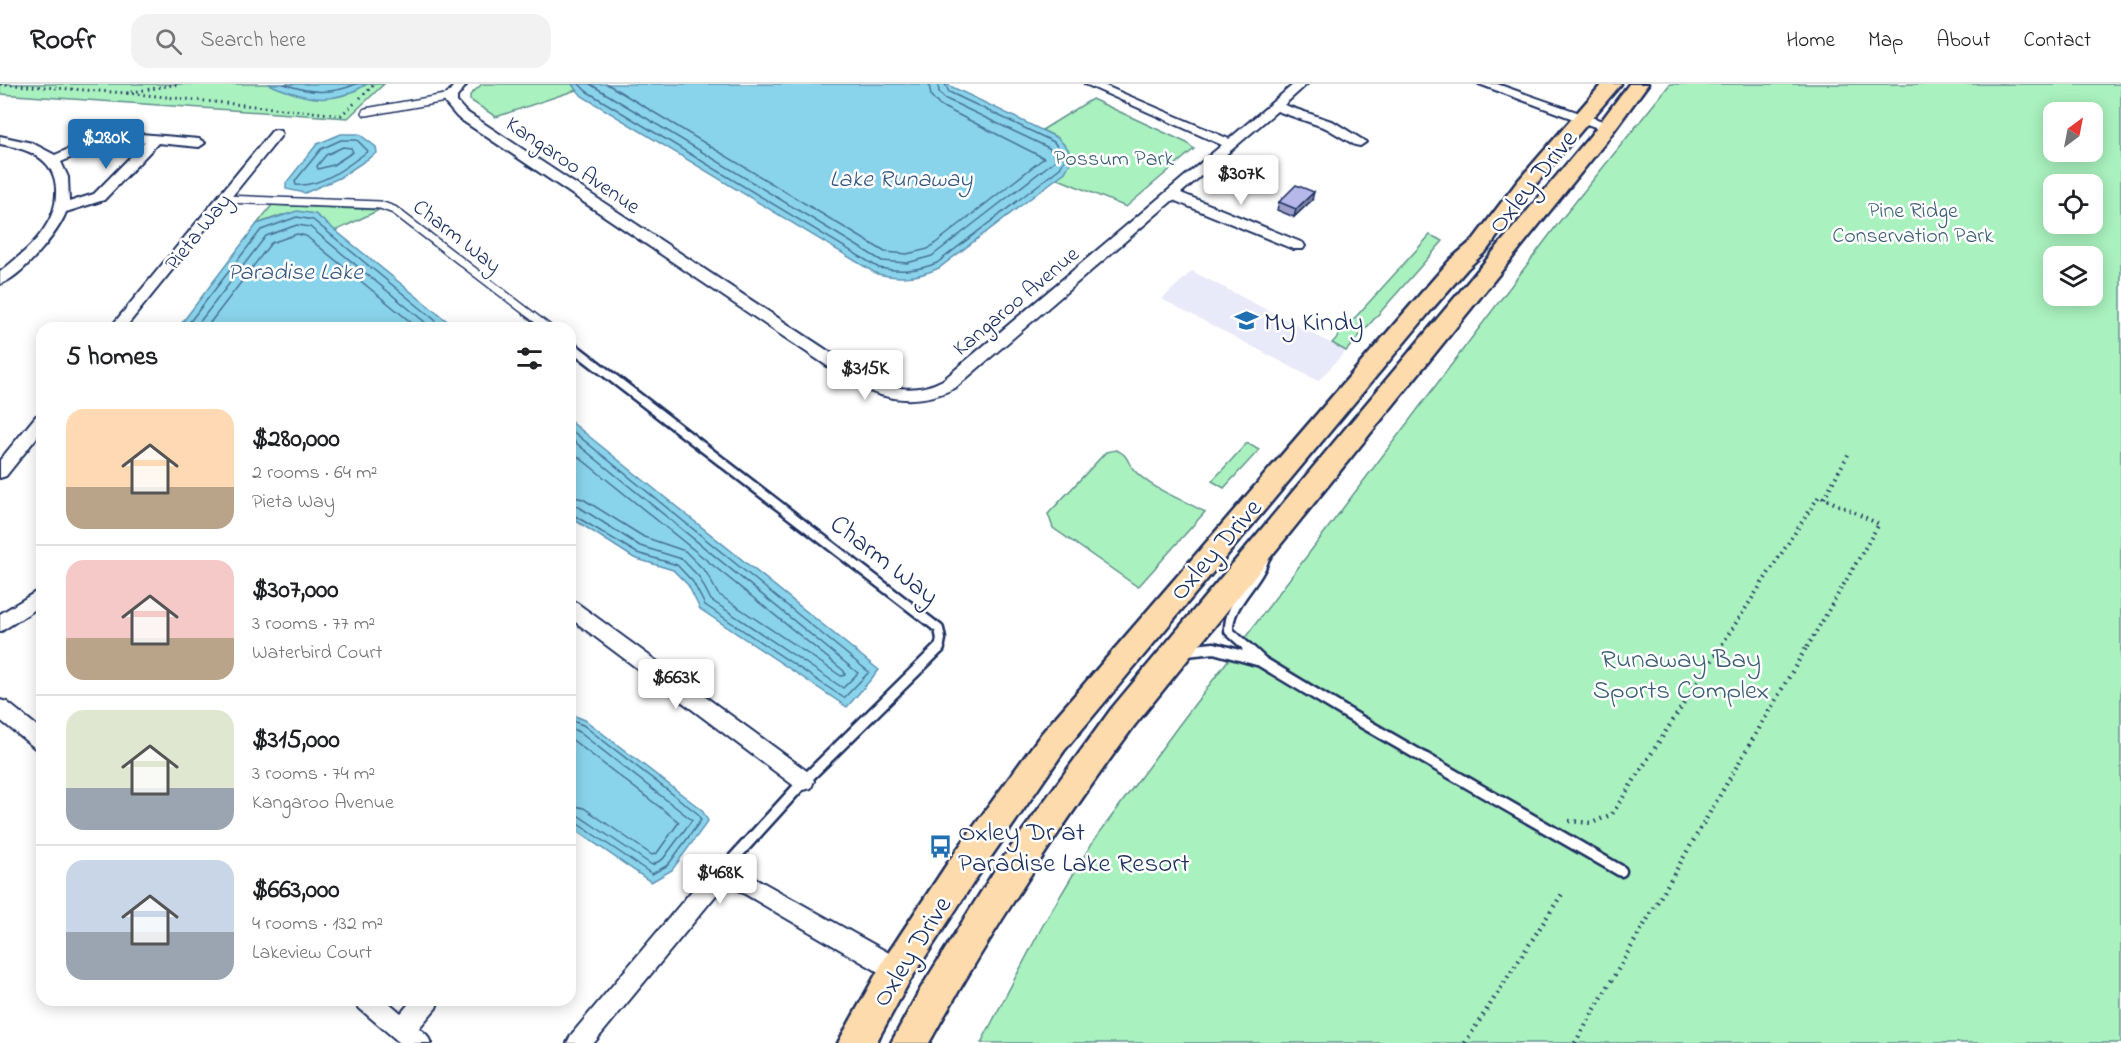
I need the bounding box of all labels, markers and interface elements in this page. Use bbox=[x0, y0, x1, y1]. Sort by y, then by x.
search box bbox=[131, 14, 551, 68]
text: Roofr bbox=[30, 21, 95, 62]
icon: search bbox=[152, 25, 185, 58]
text: Search here bbox=[200, 25, 306, 57]
text: Home bbox=[1786, 26, 1835, 56]
text: Map bbox=[1868, 26, 1903, 56]
text: About bbox=[1936, 26, 1990, 56]
text: Contact bbox=[2023, 26, 2091, 56]
north arrow bbox=[2043, 102, 2103, 162]
map controls bbox=[2043, 102, 2103, 306]
street label: Kangaroo Avenue bbox=[498, 110, 646, 224]
pin: $280K bbox=[64, 119, 148, 170]
street label: Oxley Drive bbox=[1480, 121, 1589, 243]
text: $280K bbox=[82, 124, 130, 153]
park label: Possum Park bbox=[1054, 144, 1174, 176]
pin: $307K bbox=[1199, 155, 1283, 206]
text: $307K bbox=[1218, 160, 1264, 189]
water label: Lake Runaway bbox=[830, 163, 973, 198]
button: locate bbox=[2043, 174, 2103, 234]
street label: Pieta Way bbox=[158, 187, 241, 279]
street label: Charm Way bbox=[404, 192, 507, 283]
park label: Pine Ridge Conservation Park bbox=[1832, 196, 1994, 253]
street label: Kangaroo Avenue bbox=[947, 240, 1088, 366]
button: layers bbox=[2043, 246, 2103, 306]
water label: Paradise Lake bbox=[227, 256, 364, 291]
place label: My Kindy bbox=[1264, 304, 1364, 343]
school or university icon: My Kindy bbox=[1233, 308, 1259, 334]
text: 5 homes bbox=[66, 339, 158, 377]
icon: filters bbox=[513, 342, 546, 375]
pin: $315K bbox=[823, 350, 907, 401]
text: $315K bbox=[841, 355, 889, 384]
text: $280,000 bbox=[252, 421, 340, 459]
icon: home bbox=[114, 433, 186, 505]
text: 2 rooms · 64 m² bbox=[252, 459, 377, 488]
text: Pieta Way bbox=[252, 488, 335, 517]
street label: Oxley Drive bbox=[1161, 490, 1273, 610]
street label: Charm Way bbox=[821, 506, 946, 616]
text: $307,000 bbox=[252, 572, 339, 610]
icon: home bbox=[114, 584, 186, 656]
text: 3 rooms · 77 m² bbox=[252, 610, 375, 639]
text: Waterbird Court bbox=[252, 639, 382, 668]
park label: Runaway Bay Sports Complex bbox=[1593, 641, 1769, 711]
pin: $663K bbox=[634, 659, 718, 710]
text: $663K bbox=[652, 664, 700, 693]
text: $315,000 bbox=[252, 722, 340, 760]
icon: home bbox=[114, 734, 186, 806]
text: 3 rooms · 74 m² bbox=[252, 760, 375, 789]
text: Kangaroo Avenue bbox=[252, 789, 394, 818]
place label: Oxley Dr at Paradise Lake Resort bbox=[958, 814, 1190, 884]
bus stop icon: Oxley Dr at Paradise Lake Resort bbox=[927, 834, 953, 860]
pin: $468K bbox=[678, 854, 762, 905]
text: $468K bbox=[697, 859, 743, 888]
text: $663,000 bbox=[252, 872, 340, 910]
icon: home bbox=[114, 884, 186, 956]
street label: Oxley Drive bbox=[864, 888, 963, 1015]
text: 4 rooms · 132 m² bbox=[252, 910, 383, 939]
text: Lakeview Court bbox=[252, 939, 372, 968]

